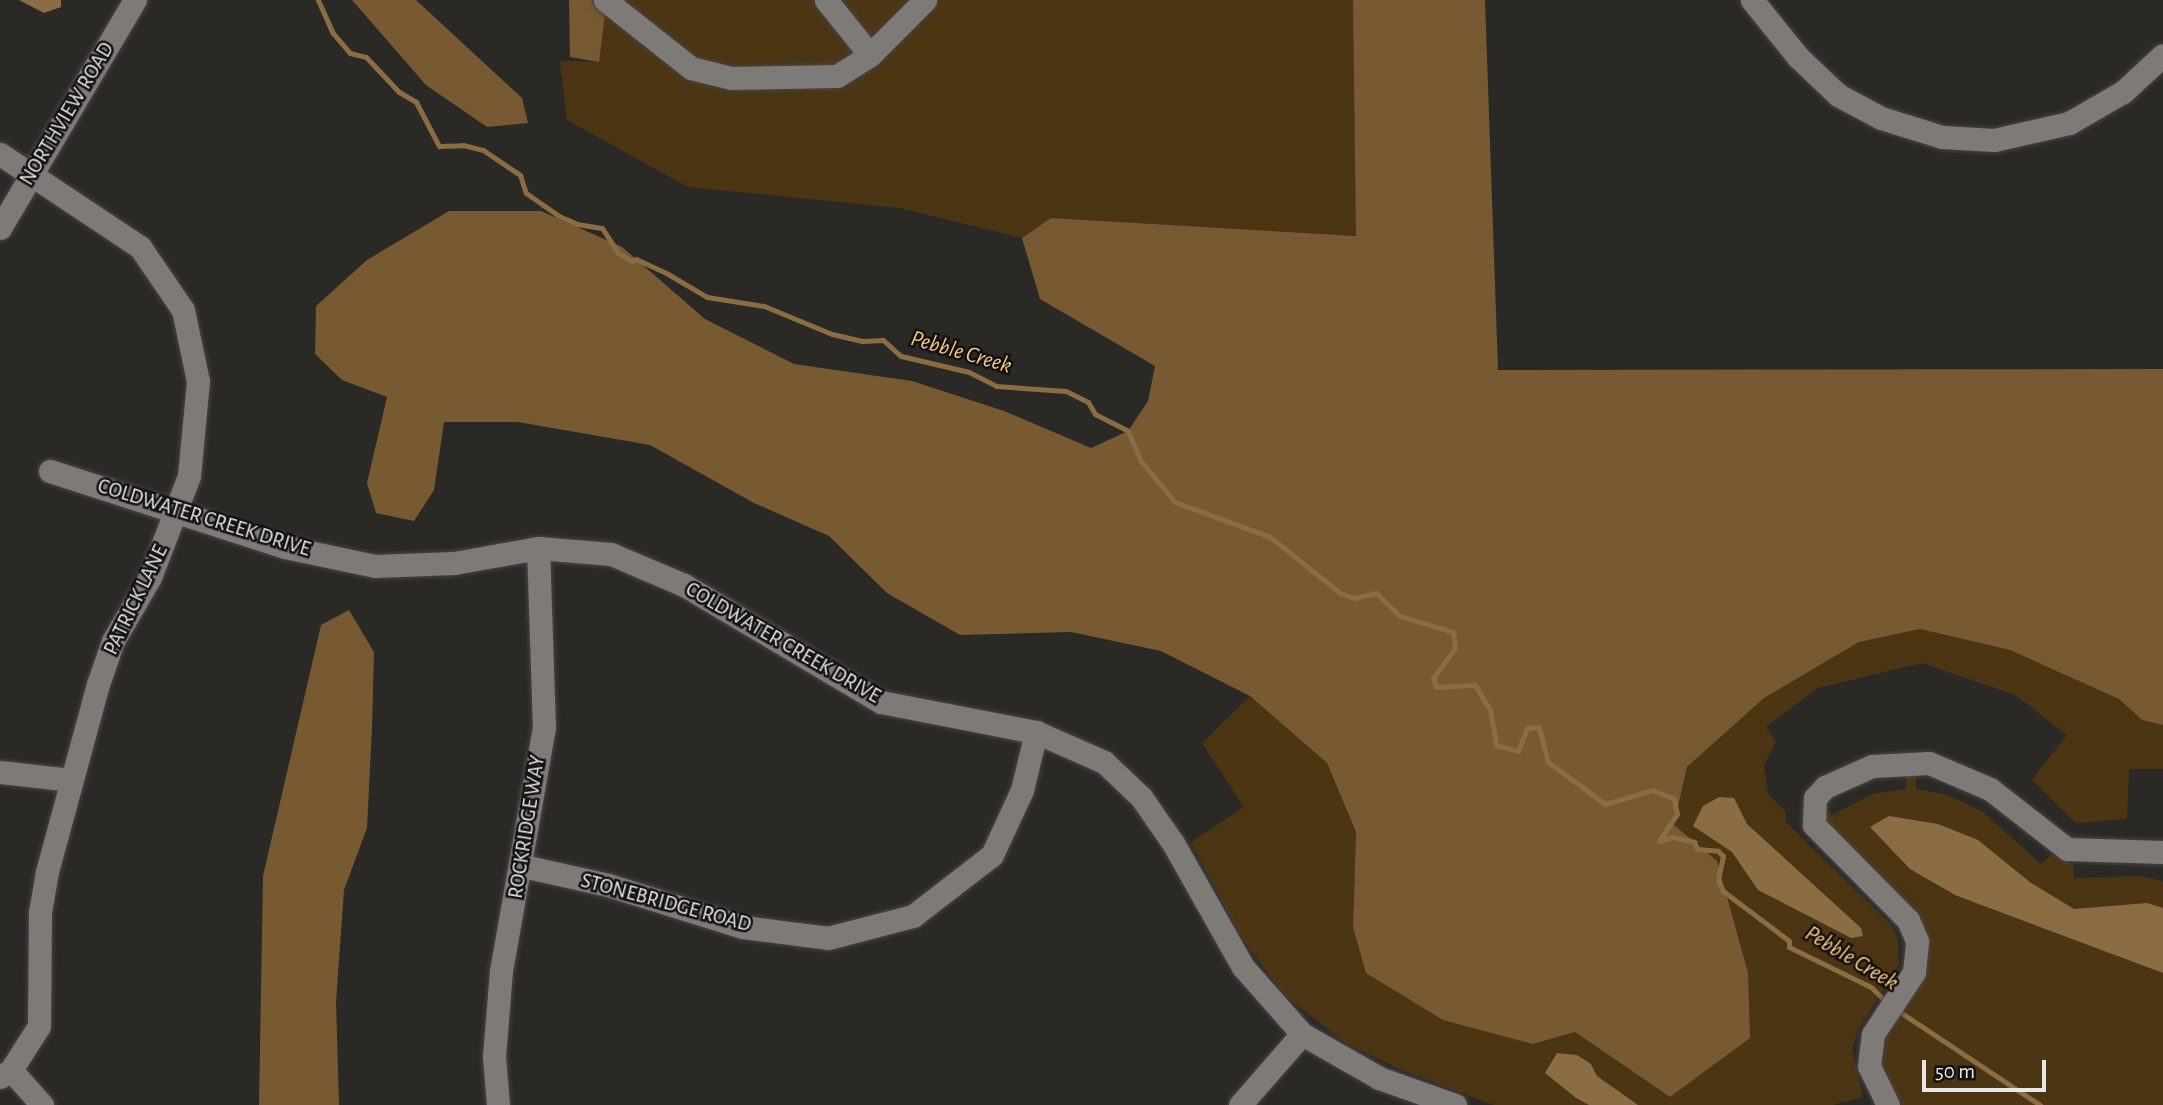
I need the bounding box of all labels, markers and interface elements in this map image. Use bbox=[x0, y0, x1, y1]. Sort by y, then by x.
street label: NORTHVIEW ROAD bbox=[14, 38, 120, 190]
water label: Pebble Creek bbox=[907, 325, 1015, 381]
street label: COLDWATER CREEK DRIVE bbox=[95, 474, 313, 562]
street label: PATRICK LANE bbox=[99, 541, 173, 659]
street label: COLDWATER CREEK DRIVE bbox=[681, 577, 885, 709]
street label: ROCKRIDGE WAY bbox=[503, 754, 551, 900]
street label: STONEBRIDGE ROAD bbox=[578, 868, 754, 938]
water label: Pebble Creek bbox=[1799, 920, 1903, 998]
scale bar bbox=[1925, 1046, 2049, 1090]
text: 50 m bbox=[1935, 1061, 1975, 1082]

